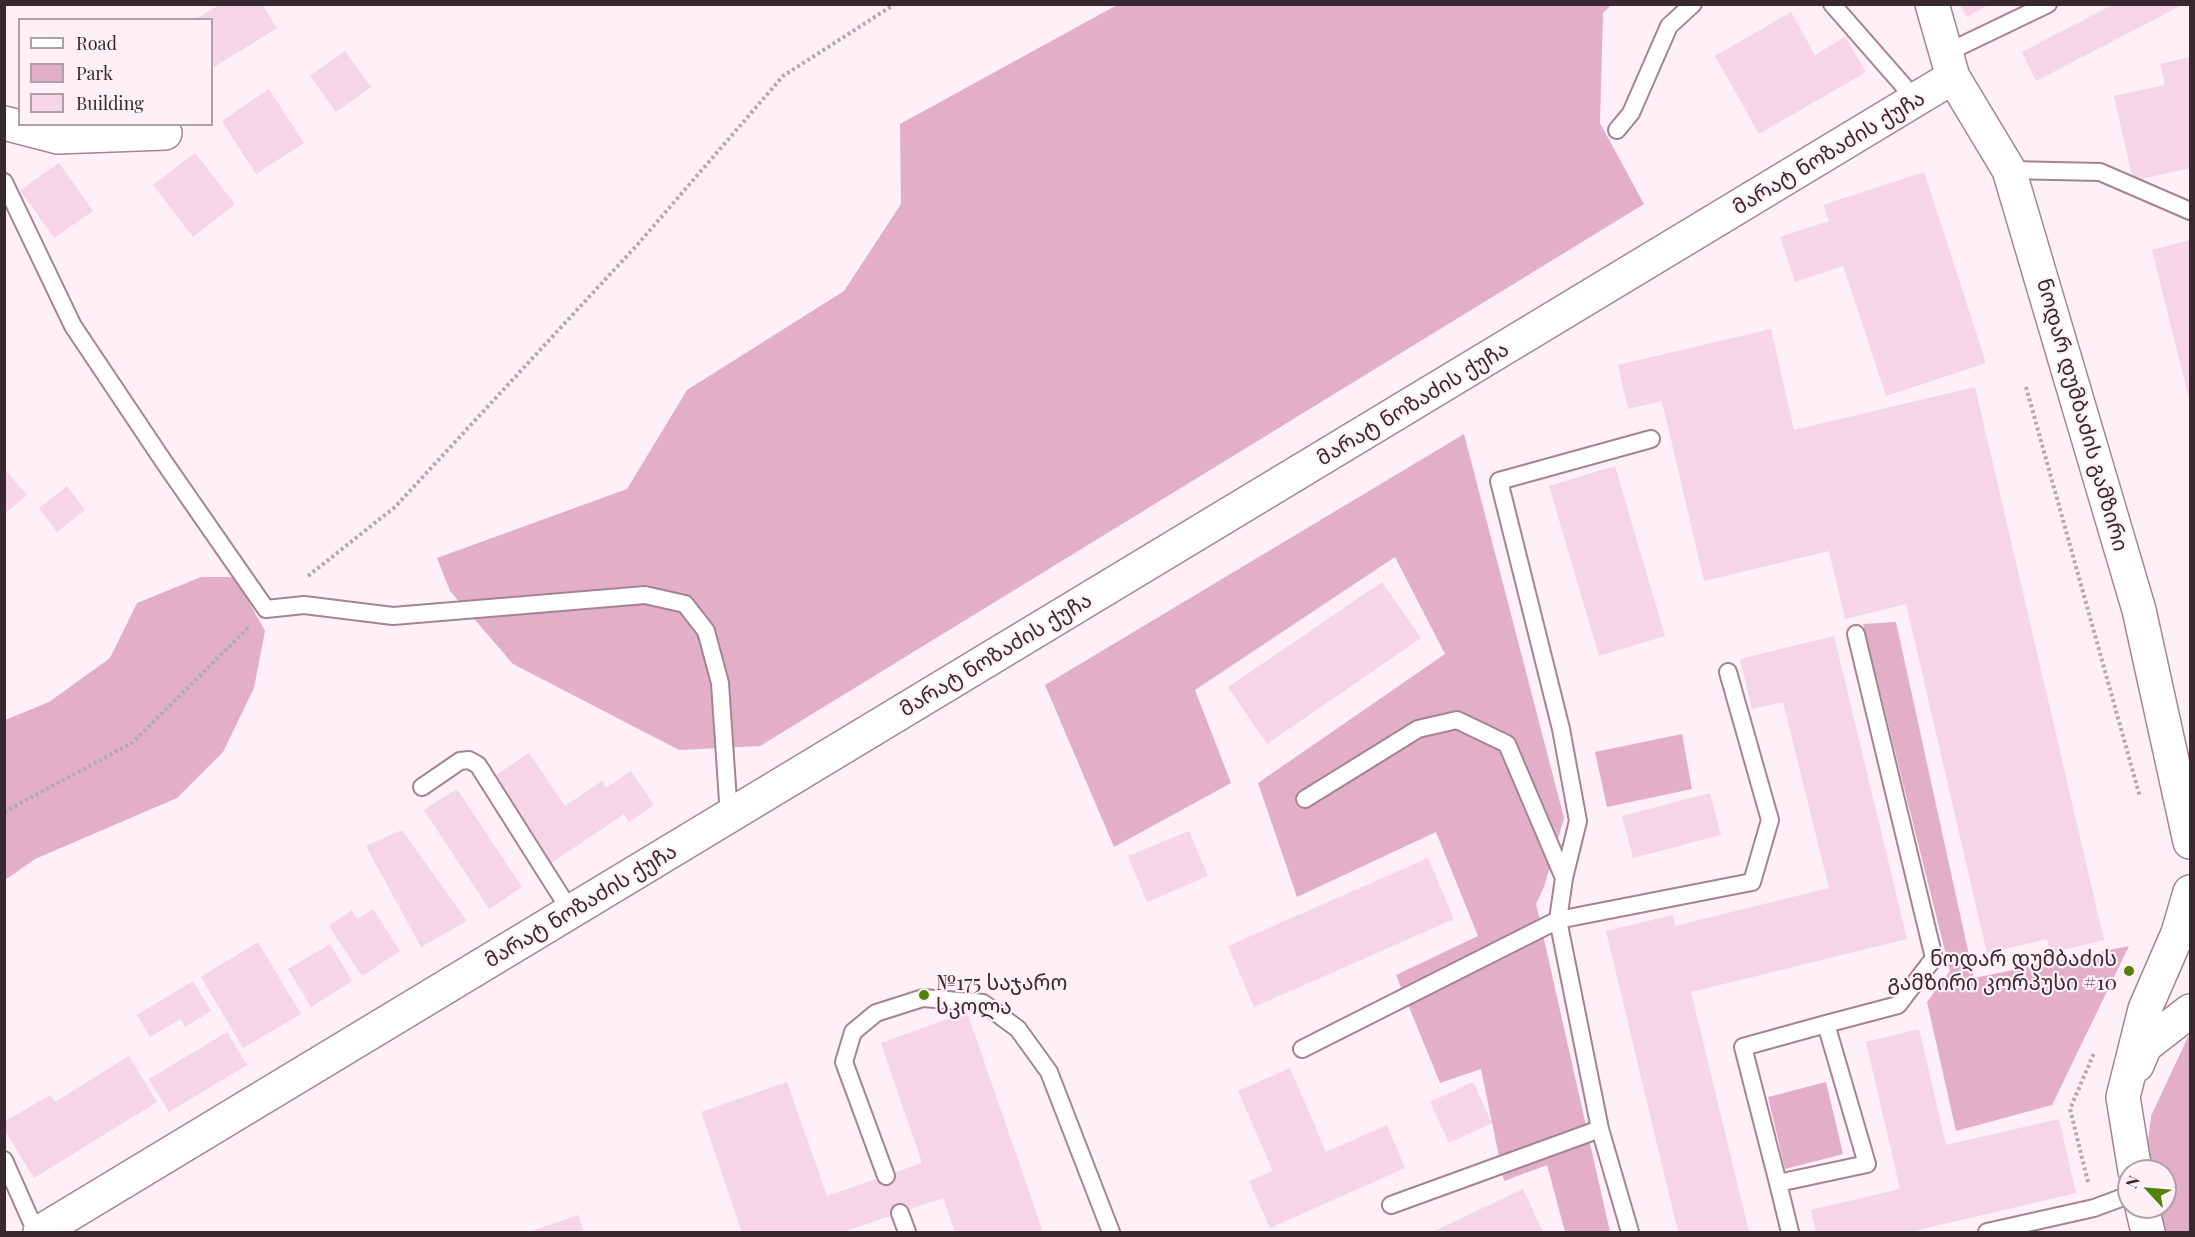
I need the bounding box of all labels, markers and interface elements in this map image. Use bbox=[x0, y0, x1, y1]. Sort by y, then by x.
legend bbox=[18, 18, 213, 126]
text: Road bbox=[76, 31, 117, 55]
text: Park bbox=[76, 61, 113, 85]
street label: მარატ ნოზაძის ქუჩა bbox=[1728, 86, 1930, 220]
text: Building bbox=[76, 91, 144, 115]
street label: ნოდარ დუმბაძის გამზირი bbox=[2031, 276, 2133, 554]
street label: მარატ ნოზაძის ქუჩა bbox=[1312, 337, 1514, 471]
street label: მარატ ნოზაძის ქუჩა bbox=[895, 588, 1097, 722]
street label: მარატ ნოზაძის ქუჩა bbox=[480, 839, 682, 973]
place label: ნოდარ დუმბაძის გამზირი კორპუსი #10 bbox=[1888, 946, 2117, 996]
marker: ნოდარ დუმბაძის გამზირი კორპუსი #10 bbox=[2122, 964, 2136, 978]
place label: №175 საჯარო სკოლა bbox=[936, 970, 1067, 1020]
marker: №175 საჯარო სკოლა bbox=[917, 988, 931, 1002]
north arrow bbox=[2117, 1159, 2177, 1219]
text: N bbox=[2120, 1172, 2144, 1192]

